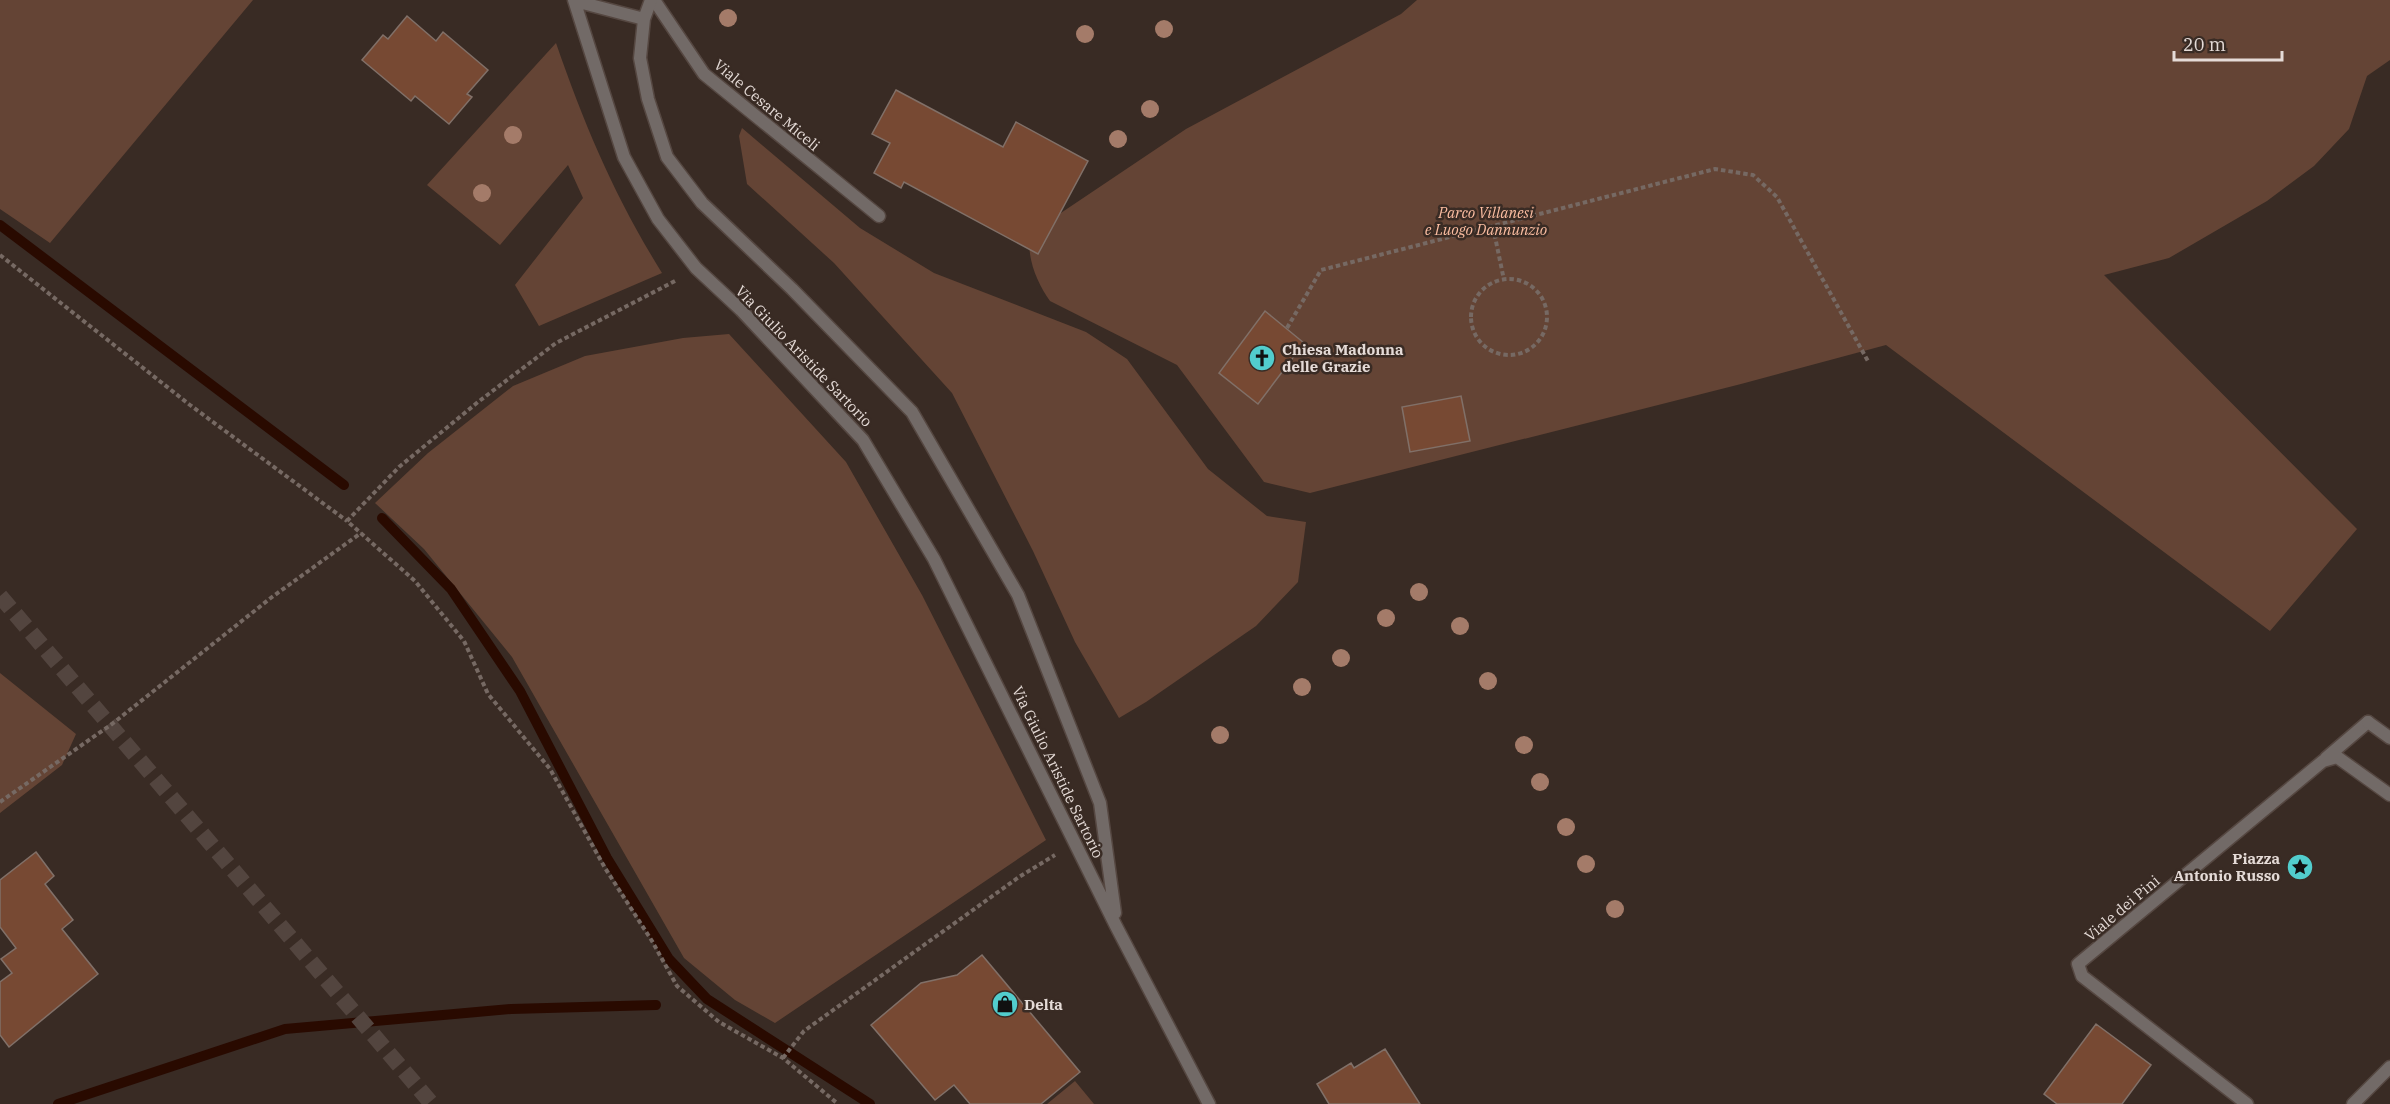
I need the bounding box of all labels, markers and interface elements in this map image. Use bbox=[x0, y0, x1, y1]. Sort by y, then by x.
scale bar bbox=[2174, 24, 2282, 62]
text: 20 m bbox=[2183, 33, 2226, 56]
street label: Viale Cesare Miceli bbox=[710, 55, 824, 155]
park label: Parco Villanesi e Luogo Dannunzio bbox=[1425, 203, 1547, 239]
street label: Via Giulio Aristide Sartorio bbox=[732, 281, 876, 431]
place label: Chiesa Madonna delle Grazie bbox=[1282, 340, 1404, 376]
church icon: Chiesa Madonna delle Grazie bbox=[1247, 343, 1277, 373]
street label: Via Giulio Aristide Sartorio bbox=[1008, 683, 1108, 861]
place label: Piazza Antonio Russo bbox=[2174, 849, 2280, 885]
place icon: Piazza Antonio Russo bbox=[2285, 852, 2315, 882]
street label: Viale dei Pini bbox=[2081, 871, 2164, 945]
shop icon: Delta bbox=[990, 989, 1020, 1019]
place label: Delta bbox=[1024, 995, 1063, 1014]

